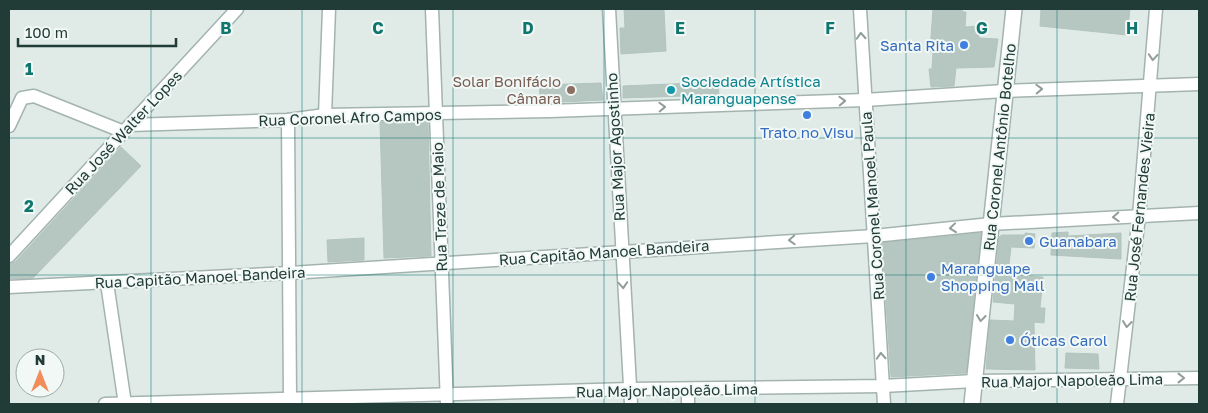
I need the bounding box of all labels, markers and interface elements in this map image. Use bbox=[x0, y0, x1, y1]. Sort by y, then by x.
scale bar bbox=[18, 15, 175, 47]
text: B bbox=[220, 18, 232, 38]
text: C bbox=[372, 18, 384, 38]
text: D bbox=[522, 18, 534, 38]
text: E bbox=[675, 18, 685, 38]
text: F bbox=[825, 18, 835, 38]
text: G bbox=[976, 18, 988, 38]
text: H bbox=[1126, 18, 1138, 38]
text: 100 m bbox=[25, 23, 68, 41]
one-way arrow bbox=[856, 32, 867, 40]
place label: Santa Rita bbox=[880, 36, 954, 54]
marker: Santa Rita bbox=[958, 39, 970, 51]
street label: Rua Coronel Antônio Botelho bbox=[979, 42, 1019, 252]
one-way arrow bbox=[1147, 54, 1158, 62]
text: 1 bbox=[25, 59, 33, 79]
street label: Rua José Walter Lopes bbox=[61, 66, 185, 198]
place label: Solar Bonifácio Câmara bbox=[452, 72, 561, 107]
street label: Rua Major Agostinho bbox=[602, 72, 628, 222]
place label: Sociedade Artística Maranguapense bbox=[681, 72, 821, 107]
marker: Solar Bonifácio Câmara bbox=[565, 84, 577, 96]
marker: Sociedade Artística Maranguapense bbox=[665, 84, 677, 96]
one-way arrow bbox=[1035, 84, 1043, 95]
one-way arrow bbox=[838, 96, 846, 106]
one-way arrow bbox=[658, 101, 666, 112]
street label: Rua Coronel Afro Campos bbox=[258, 105, 442, 129]
marker: Trato no Visu bbox=[801, 109, 813, 121]
street label: Rua Coronel Manoel Paula bbox=[856, 111, 888, 301]
street label: Rua José Fernandes Vieira bbox=[1120, 112, 1158, 302]
place label: Trato no Visu bbox=[760, 123, 854, 141]
street label: Rua Treze de Maio bbox=[428, 142, 450, 272]
text: 2 bbox=[24, 196, 34, 216]
one-way arrow bbox=[1111, 212, 1119, 223]
one-way arrow bbox=[949, 222, 957, 233]
place label: Guanabara bbox=[1039, 232, 1117, 250]
one-way arrow bbox=[787, 235, 795, 246]
marker: Guanabara bbox=[1023, 235, 1035, 247]
street label: Rua Capitão Manoel Bandeira bbox=[498, 236, 710, 268]
place label: Maranguape Shopping Mall bbox=[941, 259, 1045, 294]
street label: Rua Capitão Manoel Bandeira bbox=[94, 262, 306, 292]
marker: Maranguape Shopping Mall bbox=[925, 271, 937, 283]
one-way arrow bbox=[617, 281, 628, 289]
one-way arrow bbox=[976, 315, 987, 323]
one-way arrow bbox=[1122, 320, 1133, 328]
place label: Óticas Carol bbox=[1020, 331, 1108, 349]
marker: Óticas Carol bbox=[1004, 334, 1016, 346]
north arrow bbox=[15, 348, 65, 398]
text: N bbox=[35, 351, 45, 368]
one-way arrow bbox=[875, 351, 886, 359]
street label: Rua Major Napoleão Lima bbox=[981, 369, 1163, 391]
one-way arrow bbox=[1177, 373, 1185, 383]
street label: Rua Major Napoleão Lima bbox=[576, 379, 758, 401]

